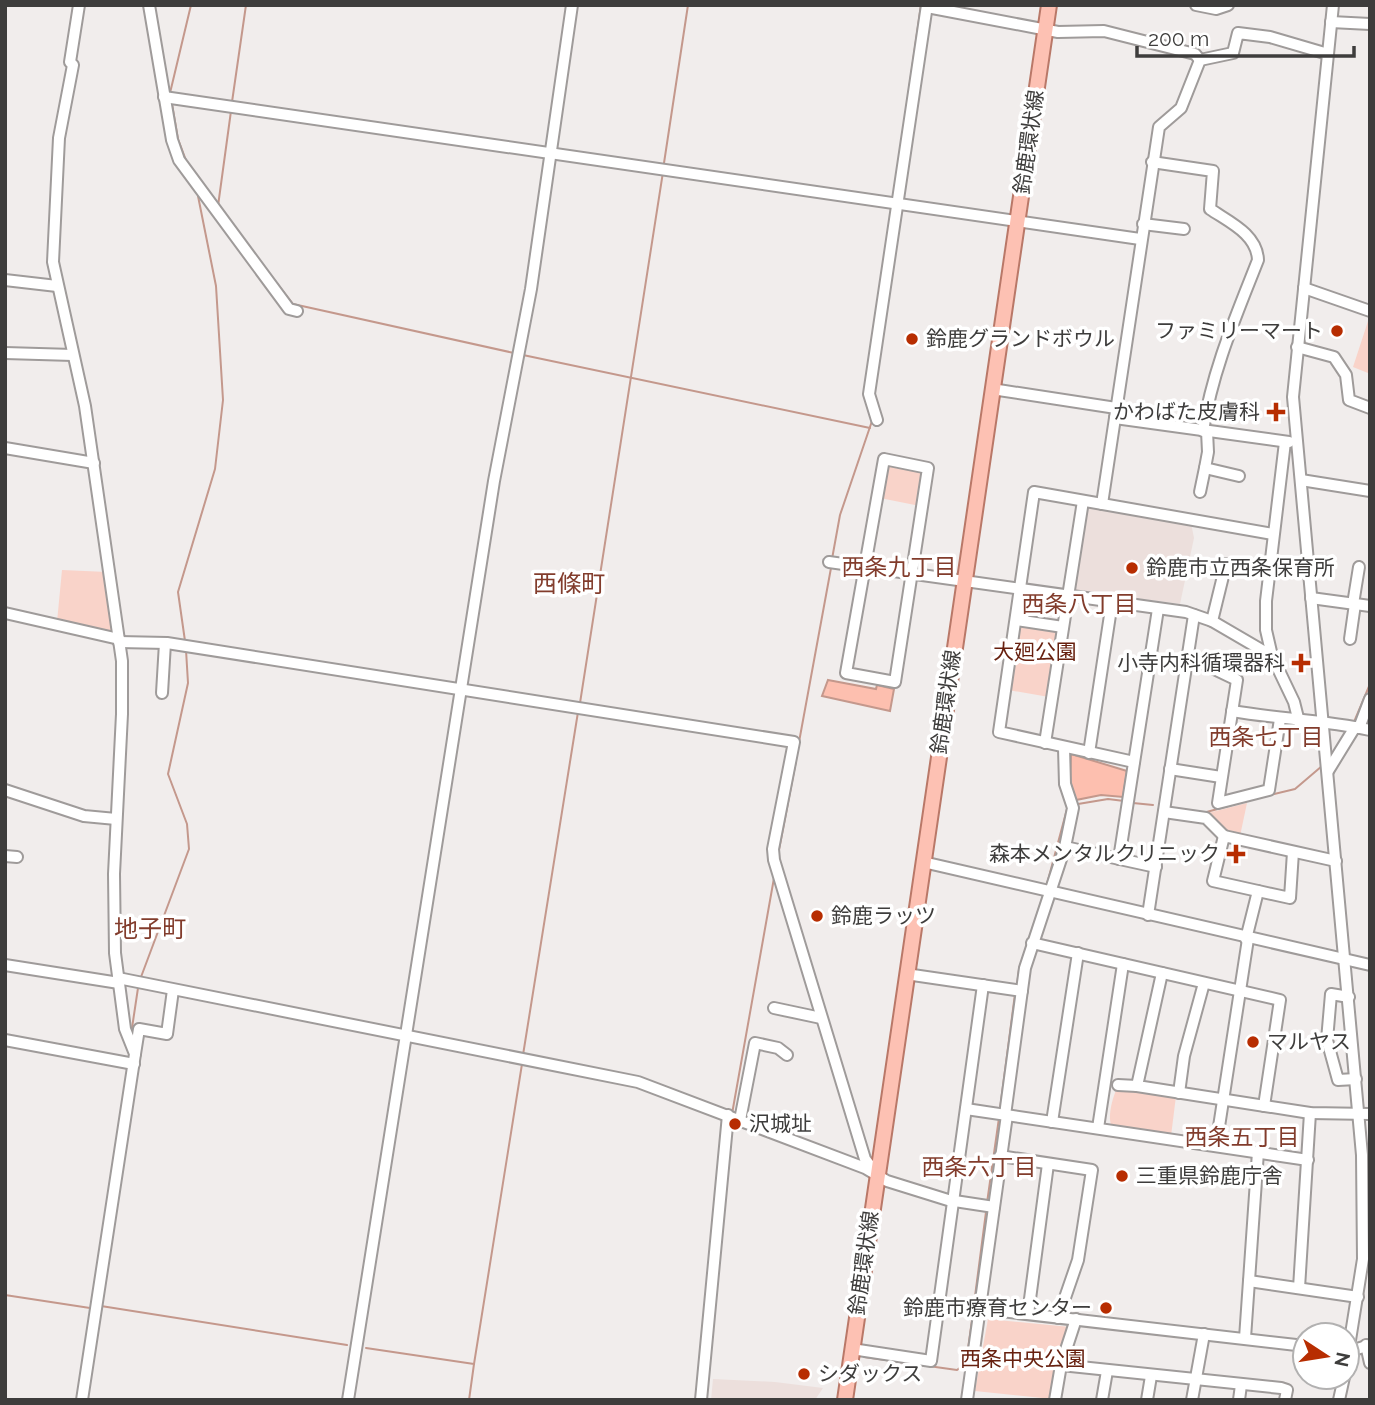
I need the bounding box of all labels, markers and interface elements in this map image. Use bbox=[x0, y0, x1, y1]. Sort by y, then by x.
scale bar bbox=[1137, 14, 1354, 58]
text: 200 m bbox=[1148, 26, 1209, 51]
street label: 鈴鹿環状線 bbox=[1009, 88, 1048, 196]
place label: ファミリーマート bbox=[1155, 318, 1323, 343]
marker: ファミリーマート bbox=[1329, 323, 1345, 339]
place label: 鈴鹿グランドボウル bbox=[926, 326, 1115, 351]
marker: 鈴鹿グランドボウル bbox=[904, 331, 920, 347]
place label: かわばた皮膚科 bbox=[1113, 399, 1260, 424]
marker: かわばた皮膚科 bbox=[1266, 402, 1286, 422]
district label: 西条九丁目 bbox=[842, 553, 957, 580]
place label: 鈴鹿市立西条保育所 bbox=[1146, 555, 1335, 580]
marker: 鈴鹿市立西条保育所 bbox=[1124, 560, 1140, 576]
district label: 西條町 bbox=[533, 569, 605, 598]
district label: 西条八丁目 bbox=[1022, 590, 1137, 617]
park label: 大廻公園 bbox=[993, 639, 1077, 664]
street label: 鈴鹿環状線 bbox=[926, 648, 965, 756]
place label: 小寺内科循環器科 bbox=[1117, 650, 1285, 675]
marker: 小寺内科循環器科 bbox=[1291, 653, 1311, 673]
district label: 西条七丁目 bbox=[1209, 723, 1324, 750]
place label: 森本メンタルクリニック bbox=[989, 841, 1220, 866]
marker: 森本メンタルクリニック bbox=[1226, 844, 1246, 864]
place label: 鈴鹿ラッツ bbox=[831, 903, 936, 928]
marker: 鈴鹿ラッツ bbox=[809, 908, 825, 924]
district label: 地子町 bbox=[114, 914, 186, 943]
place label: マルヤス bbox=[1267, 1029, 1351, 1054]
marker: マルヤス bbox=[1245, 1034, 1261, 1050]
place label: 沢城址 bbox=[749, 1111, 812, 1136]
marker: 沢城址 bbox=[727, 1116, 743, 1132]
district label: 西条五丁目 bbox=[1185, 1123, 1300, 1150]
district label: 西条六丁目 bbox=[922, 1153, 1037, 1180]
place label: 三重県鈴鹿庁舎 bbox=[1136, 1163, 1283, 1188]
marker: 三重県鈴鹿庁舎 bbox=[1114, 1168, 1130, 1184]
street label: 鈴鹿環状線 bbox=[844, 1209, 883, 1317]
place label: 鈴鹿市療育センター bbox=[903, 1295, 1092, 1320]
marker: 鈴鹿市療育センター bbox=[1098, 1300, 1114, 1316]
north arrow bbox=[1291, 1321, 1361, 1391]
park label: 西条中央公園 bbox=[960, 1346, 1086, 1371]
text: N bbox=[1330, 1350, 1355, 1369]
place label: シダックス bbox=[818, 1361, 922, 1386]
marker: シダックス bbox=[796, 1366, 812, 1382]

